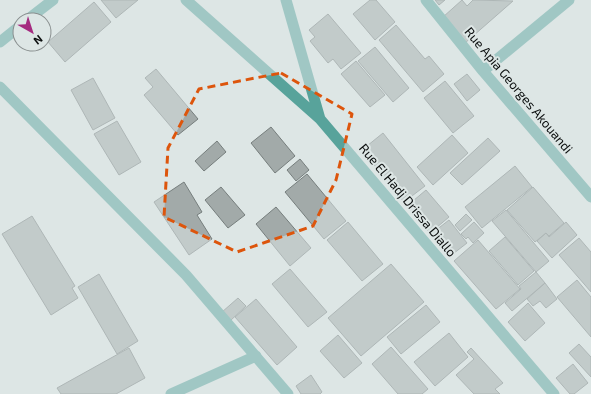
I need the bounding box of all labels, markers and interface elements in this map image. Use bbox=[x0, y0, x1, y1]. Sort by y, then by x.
north arrow bbox=[12, 12, 52, 52]
street label: Rue Apia Georges Akouandi bbox=[462, 24, 576, 156]
text: N bbox=[31, 33, 46, 48]
street label: Rue El Hadj Drissa Diallo bbox=[356, 140, 460, 260]

